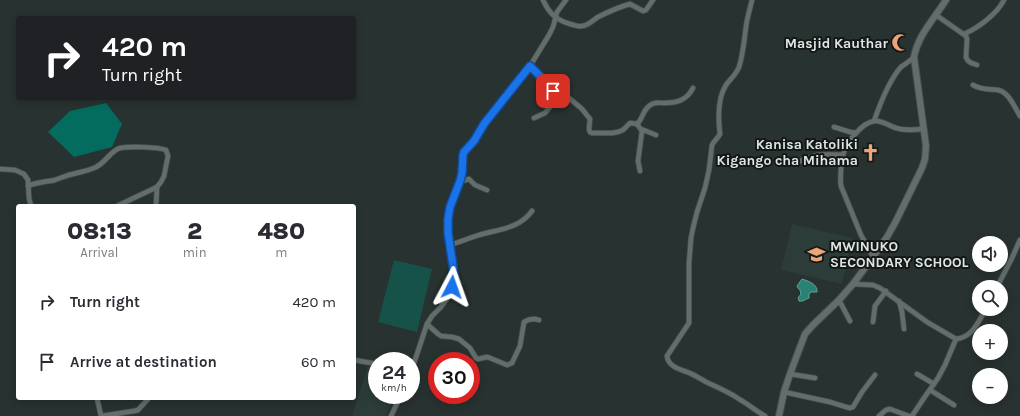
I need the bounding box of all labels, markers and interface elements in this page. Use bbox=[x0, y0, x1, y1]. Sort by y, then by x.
text: 420 m bbox=[102, 30, 187, 63]
icon: right bbox=[36, 32, 88, 84]
mosque icon: Masjid Kauthar bbox=[891, 33, 911, 53]
place label: Masjid Kauthar bbox=[785, 35, 888, 52]
text: Turn right bbox=[102, 64, 182, 86]
pin bbox=[536, 74, 570, 108]
icon: arrive bbox=[542, 80, 564, 102]
place label: Kanisa Katoliki Kigango cha Mihama bbox=[716, 136, 858, 169]
church icon: Kanisa Katoliki Kigango cha Mihama bbox=[861, 142, 881, 162]
text: 08:13 bbox=[67, 217, 132, 245]
text: 2 bbox=[187, 217, 202, 245]
text: 480 bbox=[257, 217, 305, 245]
map controls bbox=[972, 236, 1008, 404]
button: sound bbox=[972, 236, 1008, 272]
place label: MWINUKO SECONDARY SCHOOL bbox=[830, 238, 969, 271]
school or university icon: MWINUKO SECONDARY SCHOOL bbox=[807, 244, 827, 264]
text: Arrival bbox=[80, 245, 118, 260]
text: min bbox=[183, 245, 207, 260]
text: m bbox=[275, 245, 287, 260]
position arrow bbox=[431, 266, 473, 308]
button: search bbox=[972, 280, 1008, 316]
icon: right bbox=[36, 291, 58, 313]
text: Turn right bbox=[70, 293, 140, 311]
text: 420 m bbox=[292, 293, 336, 311]
button: + bbox=[972, 324, 1008, 360]
icon: arrive bbox=[36, 351, 58, 373]
speed limit sign: 30 bbox=[428, 352, 480, 404]
text: Arrive at destination bbox=[70, 353, 217, 371]
text: 60 m bbox=[301, 353, 336, 371]
text: 24 bbox=[382, 361, 406, 384]
button: − bbox=[972, 368, 1008, 404]
text: km/h bbox=[381, 382, 407, 394]

